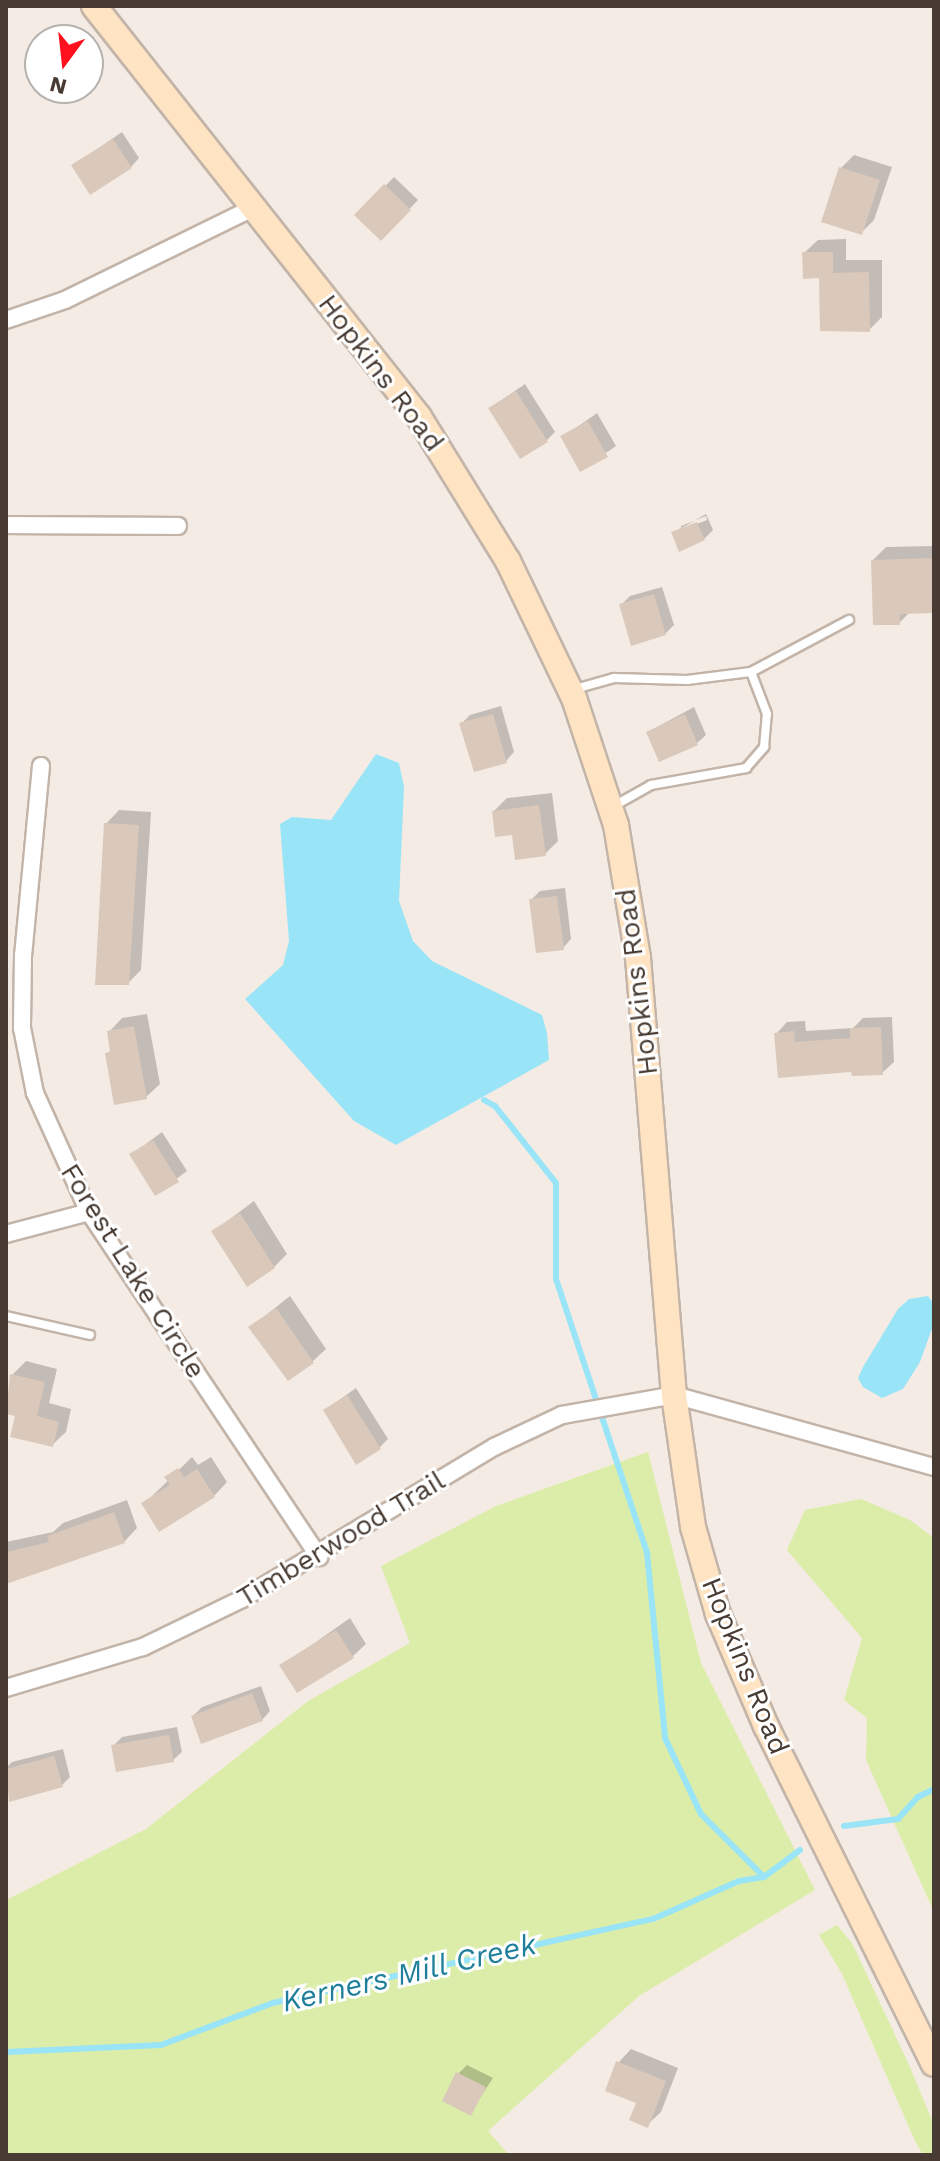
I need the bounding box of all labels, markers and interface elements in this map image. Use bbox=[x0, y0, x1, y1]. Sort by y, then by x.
north arrow bbox=[24, 24, 104, 104]
text: N bbox=[47, 72, 69, 100]
street label: Hopkins Road bbox=[311, 288, 451, 458]
street label: Hopkins Road bbox=[609, 887, 665, 1077]
street label: Forest Lake Circle bbox=[53, 1157, 213, 1385]
street label: Timberwood Trail bbox=[231, 1463, 451, 1615]
street label: Hopkins Road bbox=[694, 1573, 796, 1759]
water label: Kerners Mill Creek bbox=[278, 1926, 540, 2020]

